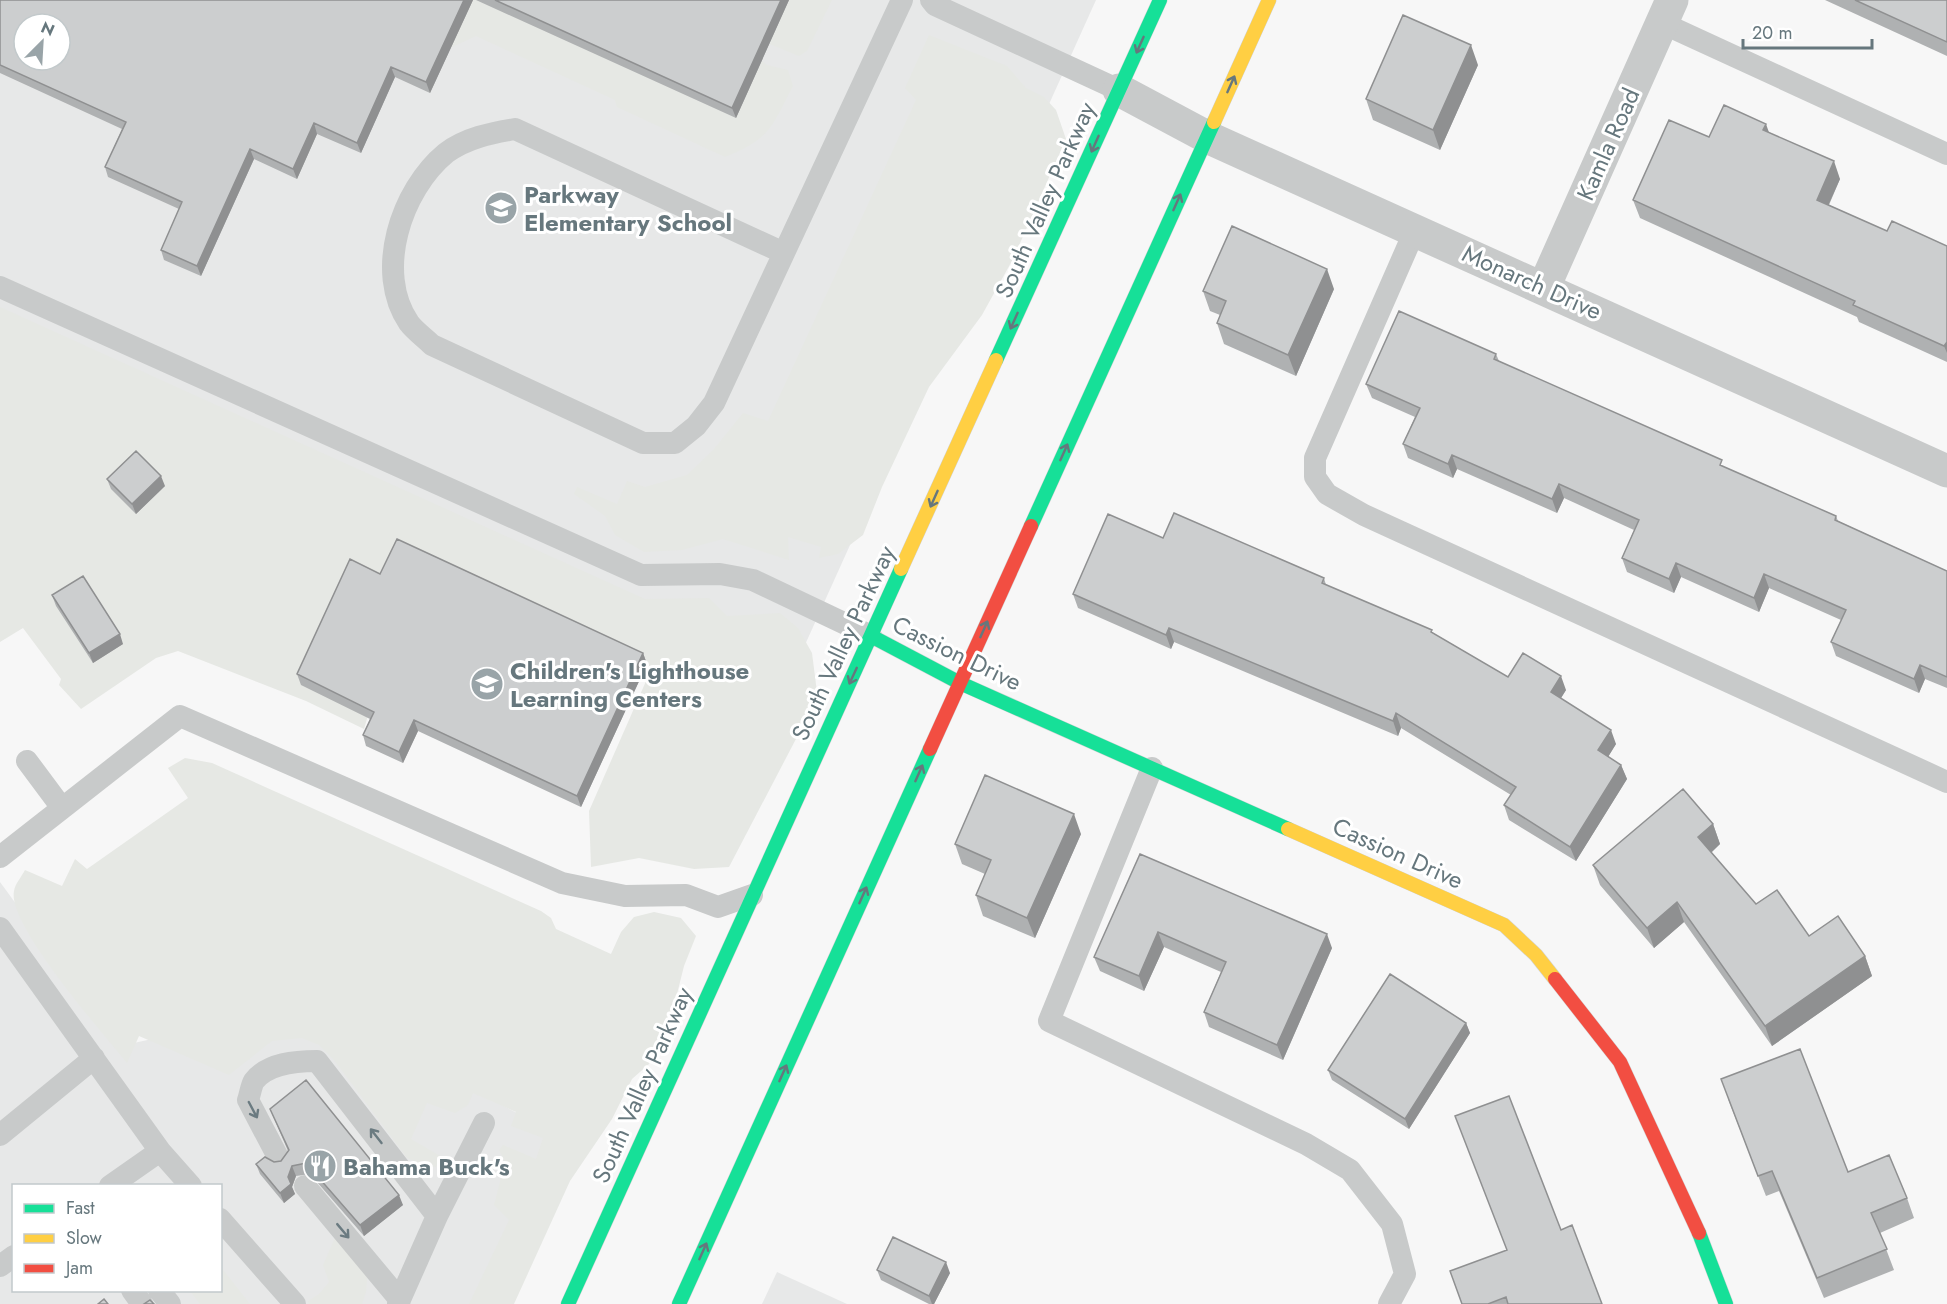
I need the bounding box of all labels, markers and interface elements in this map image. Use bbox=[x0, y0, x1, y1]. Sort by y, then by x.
north arrow bbox=[12, 12, 72, 72]
scale bar bbox=[1743, 12, 1872, 50]
text: N bbox=[37, 16, 58, 42]
text: 20 m bbox=[1752, 20, 1792, 46]
one-way arrow bbox=[1133, 36, 1145, 54]
one-way arrow bbox=[1226, 75, 1237, 93]
street label: Kamla Road bbox=[1568, 82, 1648, 206]
street label: South Valley Parkway bbox=[986, 96, 1104, 304]
one-way arrow bbox=[1089, 134, 1100, 152]
place label: Parkway Elementary School bbox=[524, 177, 732, 240]
school or university icon: Parkway Elementary School bbox=[483, 190, 519, 226]
one-way arrow bbox=[1173, 193, 1184, 211]
street label: Monarch Drive bbox=[1457, 236, 1607, 328]
one-way arrow bbox=[1008, 312, 1020, 330]
one-way arrow bbox=[1059, 443, 1071, 461]
one-way arrow bbox=[927, 489, 939, 507]
street label: South Valley Parkway bbox=[782, 539, 904, 746]
street label: Cassion Drive bbox=[886, 607, 1028, 699]
one-way arrow bbox=[979, 621, 990, 639]
place label: Children's Lighthouse Learning Centers bbox=[510, 653, 749, 716]
school or university icon: Children's Lighthouse Learning Centers bbox=[469, 666, 505, 702]
one-way arrow bbox=[847, 667, 858, 685]
one-way arrow bbox=[914, 764, 925, 782]
street label: Cassion Drive bbox=[1327, 809, 1469, 897]
one-way arrow bbox=[858, 887, 870, 905]
street label: South Valley Parkway bbox=[583, 981, 701, 1189]
one-way arrow bbox=[778, 1065, 790, 1083]
one-way arrow bbox=[247, 1101, 259, 1118]
one-way arrow bbox=[369, 1129, 382, 1145]
restaurant icon: Bahama Buck's bbox=[302, 1148, 338, 1184]
place label: Bahama Buck's bbox=[343, 1149, 510, 1184]
legend bbox=[12, 1184, 222, 1292]
text: Fast bbox=[66, 1195, 95, 1221]
one-way arrow bbox=[336, 1223, 349, 1239]
text: Slow bbox=[66, 1225, 103, 1251]
one-way arrow bbox=[697, 1242, 709, 1260]
text: Jam bbox=[64, 1255, 93, 1281]

